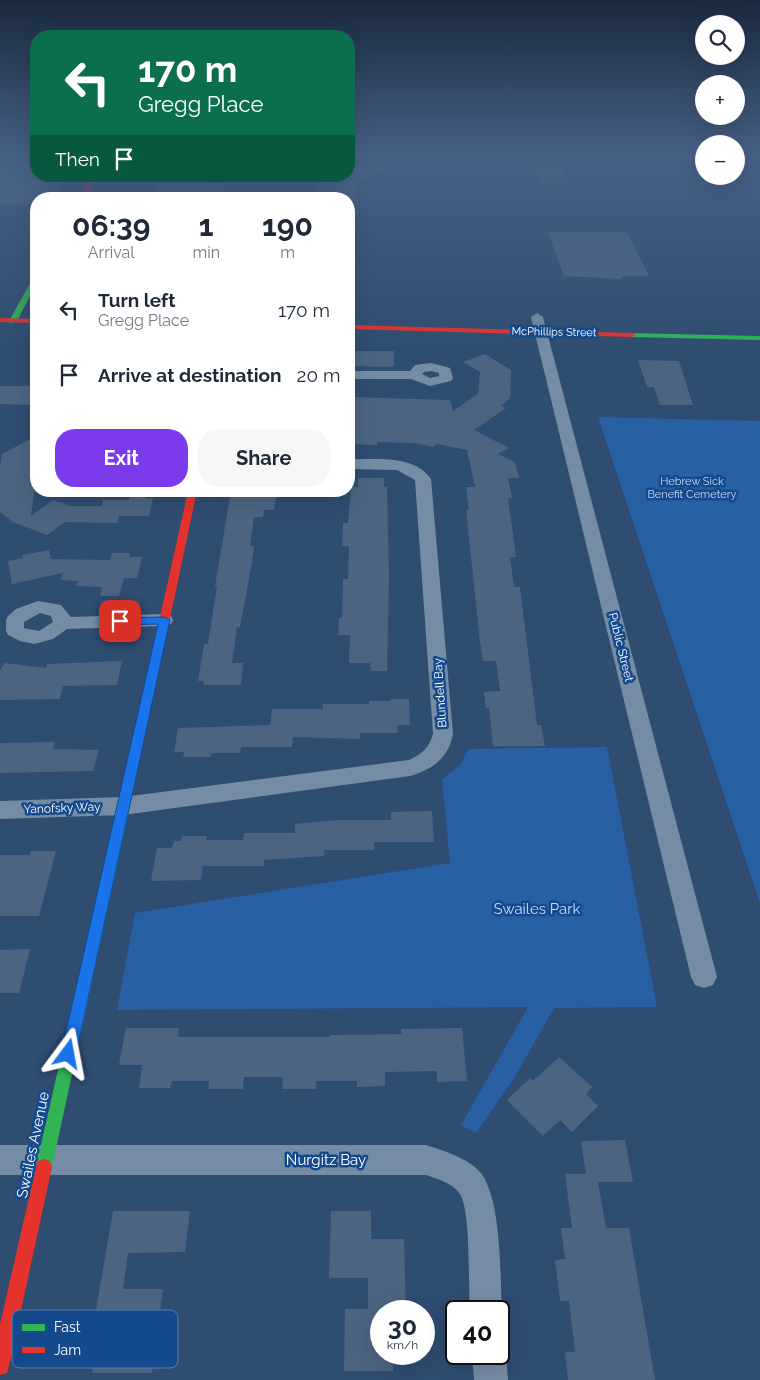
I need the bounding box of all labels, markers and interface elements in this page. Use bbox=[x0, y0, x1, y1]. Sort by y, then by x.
map controls bbox=[695, 15, 745, 185]
button: search bbox=[695, 15, 745, 65]
text: 170 m bbox=[138, 49, 237, 90]
icon: left bbox=[55, 50, 120, 115]
button: + bbox=[695, 75, 745, 125]
text: Gregg Place bbox=[138, 91, 263, 117]
button: − bbox=[695, 135, 745, 185]
icon: arrive bbox=[110, 145, 138, 173]
text: Then bbox=[55, 148, 100, 170]
text: 06:39 bbox=[72, 208, 150, 243]
text: 1 bbox=[199, 208, 214, 243]
text: 190 bbox=[262, 208, 313, 243]
text: Arrival bbox=[88, 243, 135, 262]
text: min bbox=[192, 243, 220, 262]
text: m bbox=[280, 243, 295, 262]
text: Turn left bbox=[98, 289, 175, 311]
icon: left bbox=[55, 296, 83, 324]
text: 170 m bbox=[278, 299, 330, 321]
text: Gregg Place bbox=[98, 311, 189, 330]
street label: McPhillips Street bbox=[511, 325, 597, 339]
icon: arrive bbox=[55, 361, 83, 389]
text: Arrive at destination bbox=[98, 364, 282, 386]
text: 20 m bbox=[297, 364, 340, 386]
button: Exit bbox=[55, 429, 188, 487]
button: Share bbox=[198, 429, 330, 487]
park label: Hebrew Sick Benefit Cemetery bbox=[647, 475, 737, 501]
pin bbox=[99, 600, 141, 642]
icon: arrive bbox=[106, 607, 134, 635]
street label: Public Street bbox=[606, 611, 636, 683]
street label: Blundell Bay bbox=[431, 657, 449, 728]
street label: Yanofsky Way bbox=[23, 800, 101, 816]
park label: Swailes Park bbox=[494, 900, 580, 918]
position arrow bbox=[41, 1027, 93, 1079]
street label: Swailes Avenue bbox=[13, 1090, 53, 1200]
street label: Nurgitz Bay bbox=[286, 1151, 366, 1169]
speed limit sign: 40 bbox=[445, 1300, 510, 1365]
legend bbox=[12, 1310, 178, 1368]
text: 30 bbox=[388, 1311, 417, 1341]
text: Fast bbox=[54, 1319, 81, 1335]
text: km/h bbox=[387, 1338, 418, 1352]
text: Jam bbox=[54, 1342, 81, 1358]

